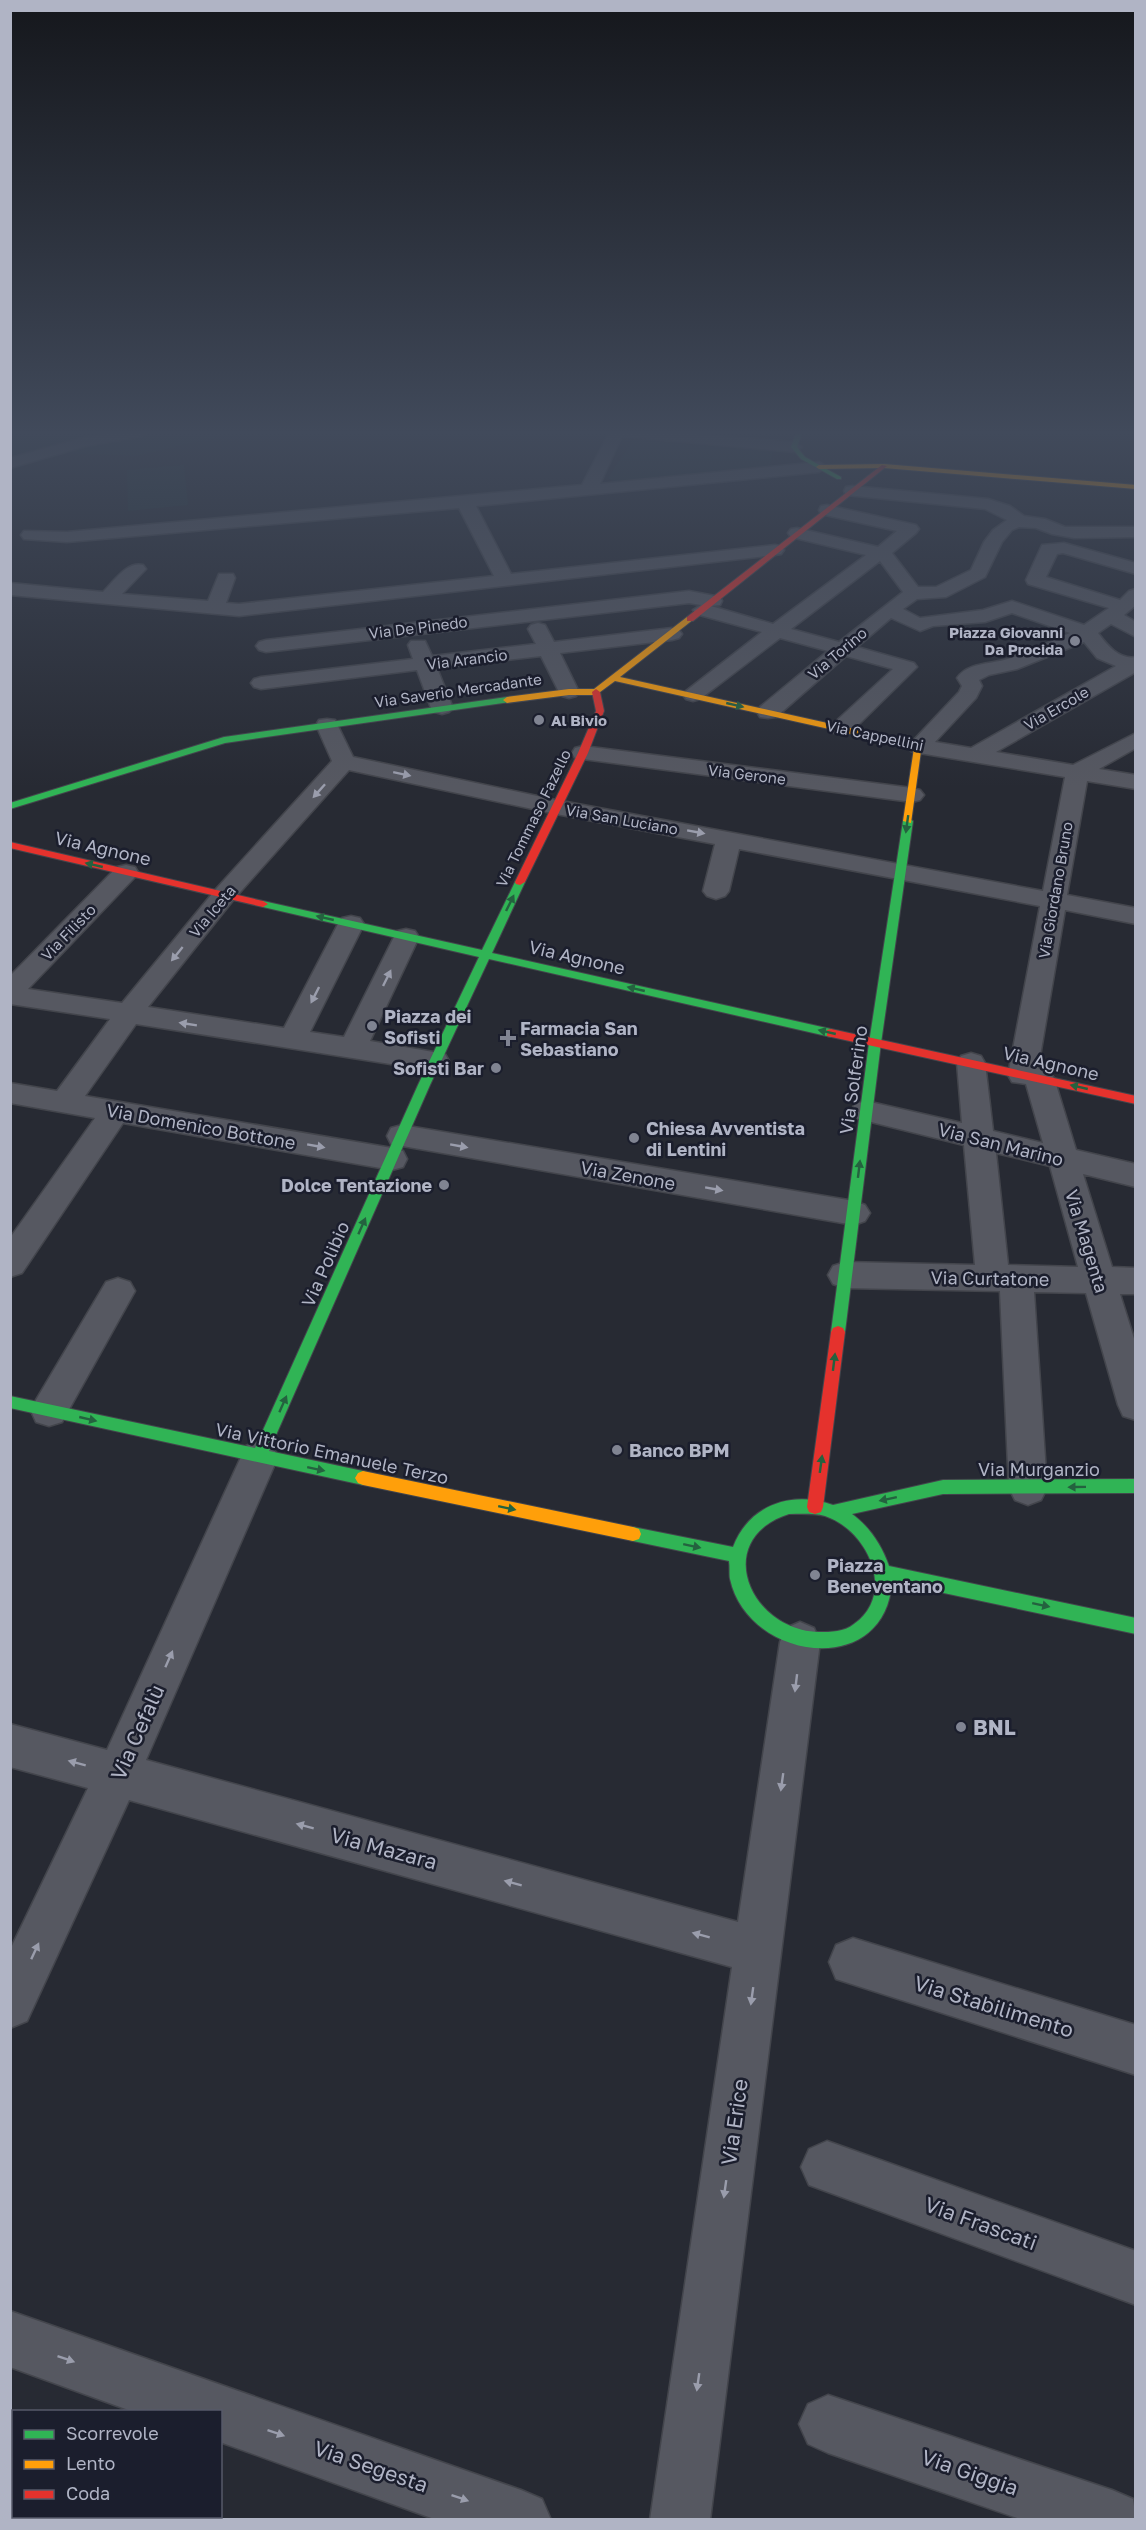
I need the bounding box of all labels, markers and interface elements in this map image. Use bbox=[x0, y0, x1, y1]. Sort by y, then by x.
street label: Via De Pinedo bbox=[368, 612, 468, 642]
street label: Via Torino bbox=[804, 623, 870, 683]
place label: Piazza Giovanni Da Procida bbox=[949, 623, 1063, 658]
marker: Piazza Giovanni Da Procida bbox=[1068, 634, 1082, 648]
street label: Via Arancio bbox=[426, 645, 508, 673]
street label: Via Saverio Mercadante bbox=[373, 669, 543, 711]
street label: Via Ercole bbox=[1020, 682, 1092, 734]
one-way arrow bbox=[726, 701, 745, 710]
place label: Al Bivio bbox=[551, 711, 607, 729]
marker: Al Bivio bbox=[532, 713, 546, 727]
street label: Via Cappellini bbox=[825, 716, 925, 754]
street label: Via Tommaso Fazello bbox=[492, 746, 574, 890]
street label: Via Gerone bbox=[707, 760, 787, 788]
one-way arrow bbox=[392, 770, 411, 779]
one-way arrow bbox=[313, 783, 326, 798]
street label: Via San Luciano bbox=[565, 800, 679, 838]
one-way arrow bbox=[903, 815, 912, 834]
street label: Via Giordano Bruno bbox=[1034, 820, 1076, 960]
street label: Via Agnone bbox=[53, 826, 153, 870]
one-way arrow bbox=[687, 828, 706, 837]
one-way arrow bbox=[85, 859, 103, 869]
street label: Via Iceta bbox=[185, 881, 239, 941]
one-way arrow bbox=[505, 894, 514, 911]
street label: Via Filisto bbox=[37, 900, 99, 964]
one-way arrow bbox=[316, 912, 334, 922]
street label: Via Agnone bbox=[527, 935, 627, 979]
one-way arrow bbox=[171, 946, 184, 961]
one-way arrow bbox=[382, 969, 391, 986]
one-way arrow bbox=[627, 983, 646, 993]
one-way arrow bbox=[310, 986, 320, 1003]
place label: Piazza dei Sofisti bbox=[384, 1005, 472, 1048]
place label: Farmacia San Sebastiano bbox=[520, 1017, 638, 1060]
one-way arrow bbox=[179, 1019, 198, 1028]
marker: Piazza dei Sofisti bbox=[365, 1019, 379, 1033]
street label: Via Solferino bbox=[834, 1024, 872, 1136]
one-way arrow bbox=[817, 1026, 836, 1036]
marker: Farmacia San Sebastiano bbox=[501, 1031, 515, 1045]
street label: Via Agnone bbox=[1001, 1041, 1101, 1085]
place label: Sofisti Bar bbox=[393, 1057, 484, 1079]
marker: Sofisti Bar bbox=[489, 1061, 503, 1075]
one-way arrow bbox=[1069, 1082, 1088, 1092]
street label: Via Domenico Bottone bbox=[105, 1099, 297, 1153]
place label: Chiesa Avventista di Lentini bbox=[646, 1117, 805, 1160]
street label: Via San Marino bbox=[936, 1118, 1066, 1170]
marker: Chiesa Avventista di Lentini bbox=[627, 1131, 641, 1145]
one-way arrow bbox=[307, 1142, 326, 1151]
one-way arrow bbox=[450, 1142, 469, 1151]
street label: Via Zenone bbox=[579, 1156, 677, 1194]
one-way arrow bbox=[855, 1159, 864, 1178]
place label: Dolce Tentazione bbox=[281, 1174, 432, 1196]
marker: Dolce Tentazione bbox=[437, 1178, 451, 1192]
one-way arrow bbox=[704, 1185, 723, 1194]
street label: Via Magenta bbox=[1061, 1187, 1113, 1295]
one-way arrow bbox=[357, 1216, 367, 1234]
street label: Via Polibio bbox=[296, 1218, 354, 1310]
street label: Via Curtatone bbox=[930, 1266, 1050, 1290]
one-way arrow bbox=[830, 1353, 839, 1372]
one-way arrow bbox=[278, 1395, 288, 1413]
one-way arrow bbox=[79, 1415, 97, 1425]
street label: Via Vittorio Emanuele Terzo bbox=[213, 1418, 451, 1488]
place label: Banco BPM bbox=[629, 1439, 729, 1461]
marker: Banco BPM bbox=[610, 1443, 624, 1457]
one-way arrow bbox=[816, 1454, 826, 1473]
street label: Via Murganzio bbox=[978, 1458, 1100, 1480]
one-way arrow bbox=[307, 1465, 326, 1474]
one-way arrow bbox=[1068, 1482, 1087, 1492]
one-way arrow bbox=[878, 1495, 897, 1505]
one-way arrow bbox=[498, 1504, 517, 1513]
one-way arrow bbox=[683, 1542, 702, 1551]
place label: Piazza Beneventano bbox=[827, 1554, 943, 1597]
marker: Piazza Beneventano bbox=[808, 1568, 822, 1582]
one-way arrow bbox=[1032, 1601, 1050, 1611]
one-way arrow bbox=[165, 1651, 174, 1668]
one-way arrow bbox=[791, 1674, 800, 1693]
street label: Via Cefalù bbox=[104, 1680, 170, 1784]
place label: BNL bbox=[973, 1714, 1016, 1740]
marker: BNL bbox=[954, 1720, 968, 1734]
one-way arrow bbox=[68, 1758, 86, 1767]
one-way arrow bbox=[778, 1773, 787, 1792]
one-way arrow bbox=[296, 1821, 314, 1830]
street label: Via Mazara bbox=[328, 1821, 440, 1875]
one-way arrow bbox=[504, 1878, 522, 1887]
one-way arrow bbox=[692, 1930, 710, 1939]
one-way arrow bbox=[31, 1942, 40, 1959]
street label: Via Stabilimento bbox=[911, 1969, 1077, 2043]
one-way arrow bbox=[747, 1987, 756, 2006]
street label: Via Erice bbox=[715, 2077, 753, 2167]
one-way arrow bbox=[721, 2180, 730, 2199]
street label: Via Frascati bbox=[921, 2191, 1041, 2255]
one-way arrow bbox=[57, 2354, 75, 2364]
one-way arrow bbox=[694, 2373, 703, 2392]
legend bbox=[12, 2410, 222, 2518]
text: Scorrevole bbox=[66, 2422, 159, 2444]
one-way arrow bbox=[267, 2428, 285, 2438]
street label: Via Segesta bbox=[311, 2434, 431, 2498]
street label: Via Giggia bbox=[918, 2443, 1022, 2501]
text: Lento bbox=[66, 2452, 115, 2474]
text: Coda bbox=[66, 2482, 110, 2504]
one-way arrow bbox=[451, 2493, 469, 2503]

